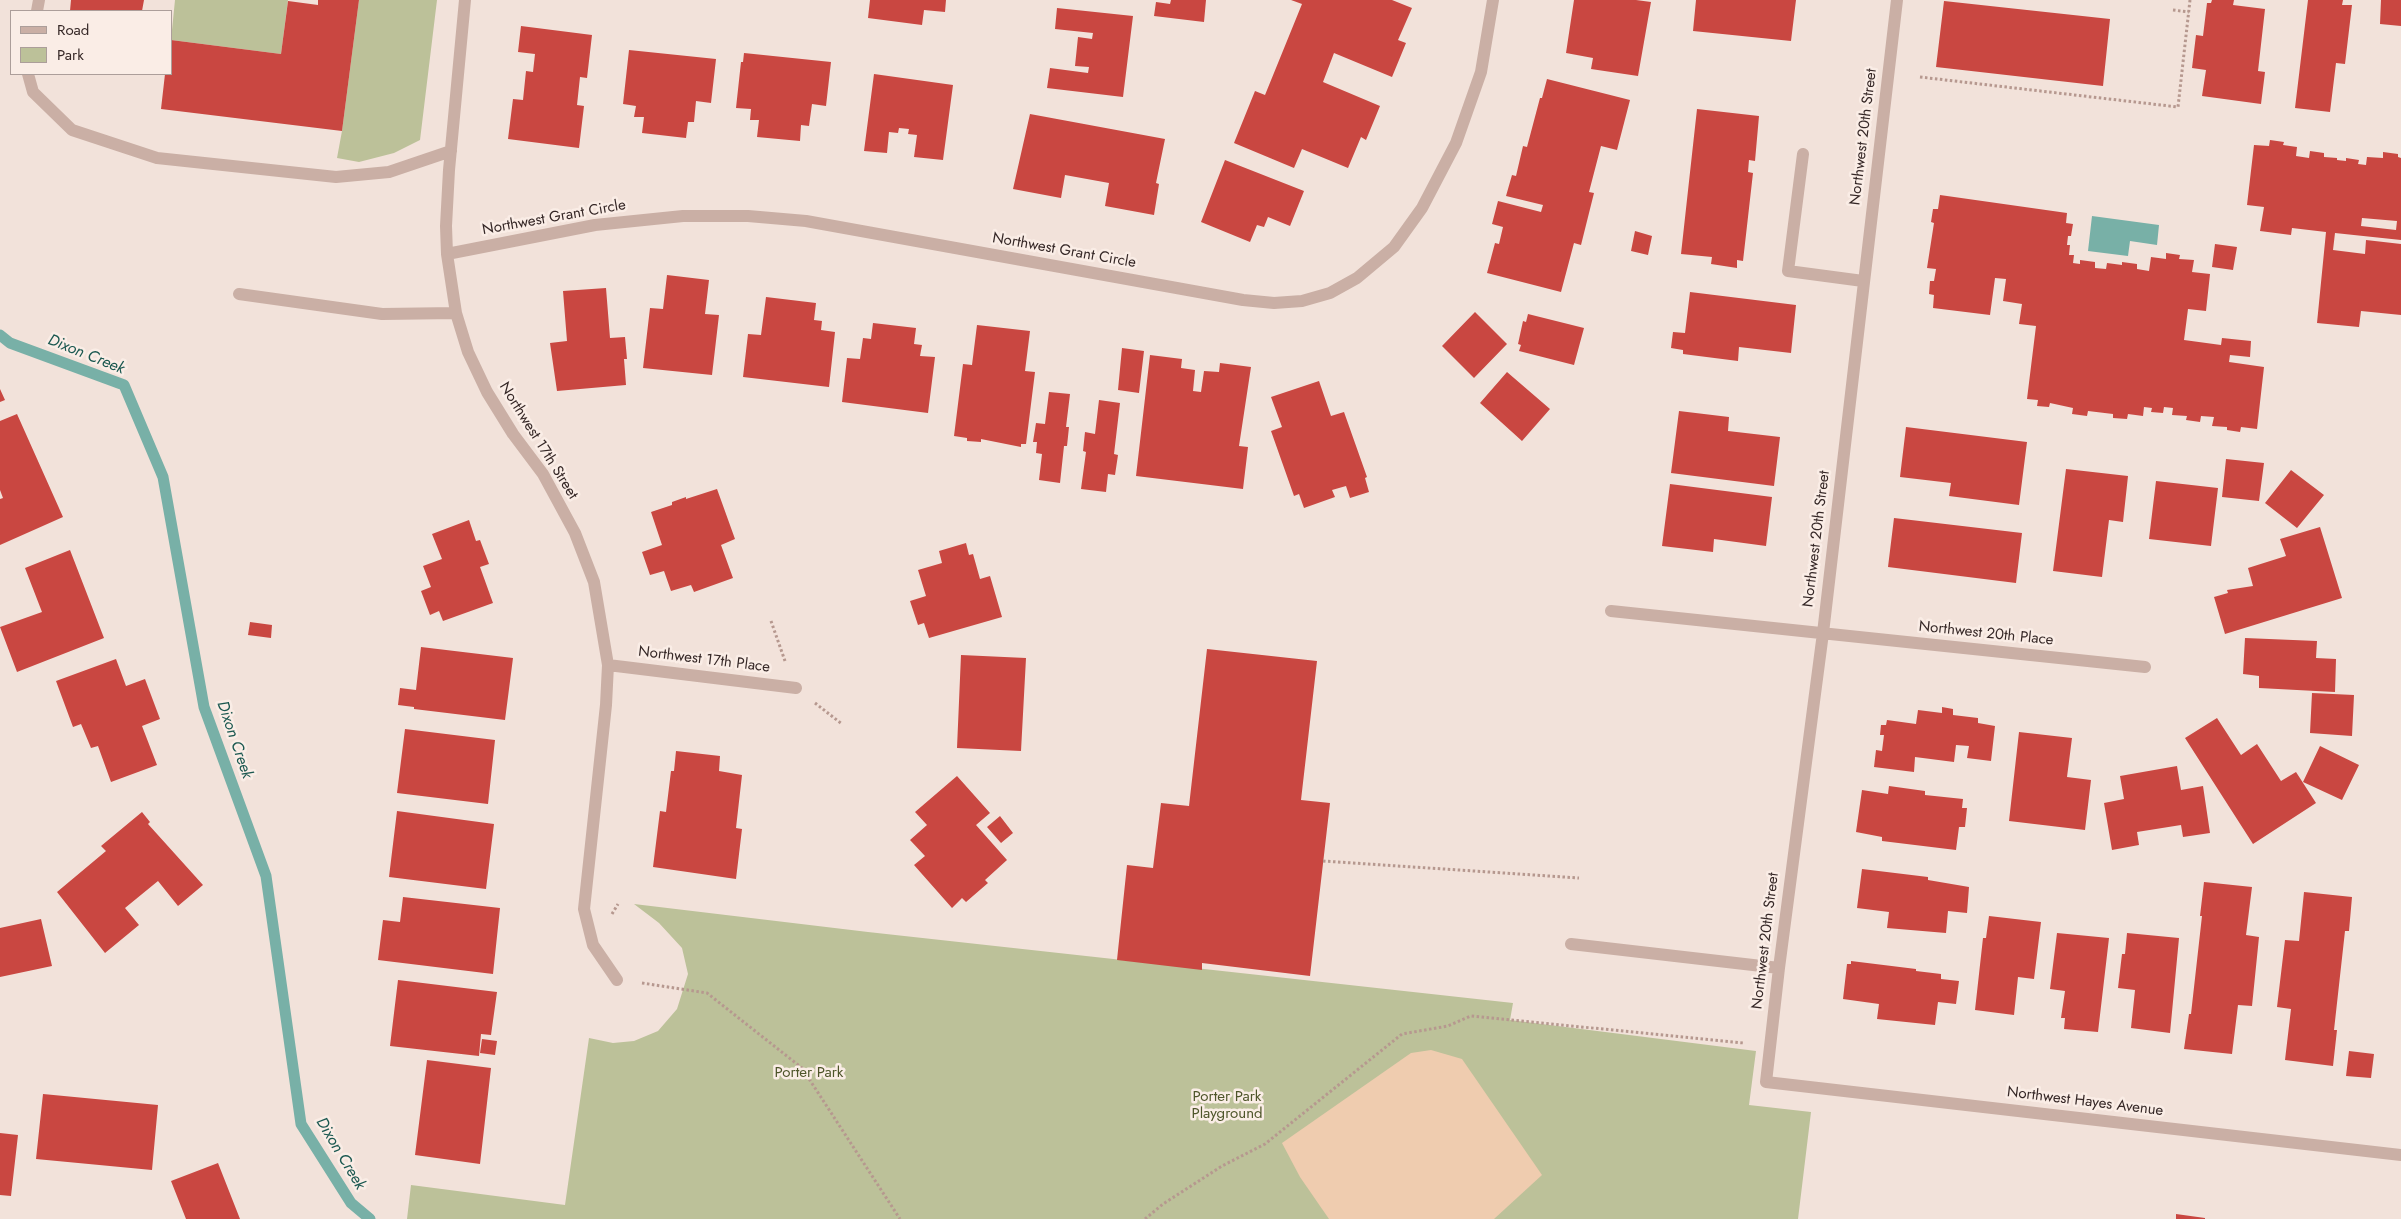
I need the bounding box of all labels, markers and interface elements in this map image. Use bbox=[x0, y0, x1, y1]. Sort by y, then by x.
legend bbox=[10, 10, 172, 75]
text: Road bbox=[57, 19, 89, 41]
text: Park bbox=[57, 44, 84, 66]
street label: Northwest 20th Street bbox=[1847, 68, 1881, 206]
street label: Northwest Grant Circle bbox=[481, 196, 627, 240]
street label: Northwest Grant Circle bbox=[991, 229, 1137, 273]
water label: Dixon Creek bbox=[45, 331, 127, 379]
street label: Northwest 17th Street bbox=[495, 379, 581, 503]
street label: Northwest 20th Street bbox=[1800, 470, 1834, 608]
street label: Northwest 20th Place bbox=[1918, 618, 2054, 650]
street label: Northwest 17th Place bbox=[637, 643, 771, 677]
water label: Dixon Creek bbox=[212, 699, 256, 781]
street label: Northwest 20th Street bbox=[1749, 872, 1783, 1010]
park label: Porter Park bbox=[775, 1064, 843, 1082]
street label: Northwest Hayes Avenue bbox=[2006, 1083, 2164, 1121]
park label: Porter Park Playground bbox=[1191, 1088, 1263, 1123]
water label: Dixon Creek bbox=[311, 1114, 369, 1194]

